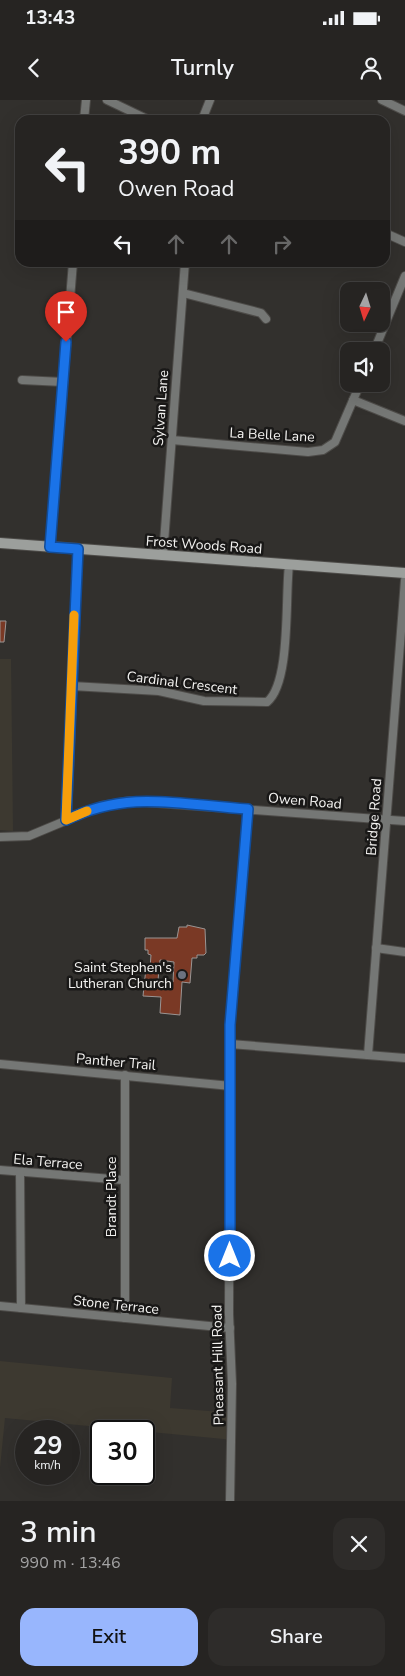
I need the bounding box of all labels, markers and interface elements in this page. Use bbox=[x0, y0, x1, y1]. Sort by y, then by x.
text: 13:43 bbox=[25, 5, 75, 31]
text: Turnly bbox=[171, 53, 234, 83]
icon: back bbox=[20, 54, 48, 82]
icon: person bbox=[357, 54, 385, 82]
text: 390 m bbox=[118, 129, 221, 176]
icon: left bbox=[35, 135, 100, 200]
text: Owen Road bbox=[118, 174, 234, 204]
icon: left bbox=[109, 230, 137, 258]
icon: ahead bbox=[162, 230, 190, 258]
icon: ahead bbox=[215, 230, 243, 258]
icon: right bbox=[268, 230, 296, 258]
north arrow bbox=[340, 282, 390, 332]
map controls bbox=[340, 282, 390, 392]
pin bbox=[45, 291, 87, 342]
icon: arrive bbox=[52, 298, 80, 326]
button: sound bbox=[340, 342, 390, 392]
street label: Sylvan Lane bbox=[149, 369, 173, 447]
street label: La Belle Lane bbox=[229, 423, 315, 447]
street label: Frost Woods Road bbox=[145, 531, 263, 559]
street label: Cardinal Crescent bbox=[126, 667, 238, 699]
street label: Bridge Road bbox=[362, 778, 386, 856]
street label: Owen Road bbox=[267, 788, 343, 814]
place label: Saint Stephen's Lutheran Church bbox=[68, 958, 172, 993]
marker: Saint Stephen's Lutheran Church bbox=[176, 969, 188, 981]
street label: Panther Trail bbox=[75, 1049, 157, 1075]
street label: Ela Terrace bbox=[13, 1150, 83, 1174]
street label: Brandt Place bbox=[102, 1157, 121, 1237]
position arrow bbox=[203, 1229, 255, 1281]
street label: Stone Terrace bbox=[72, 1291, 160, 1319]
street label: Pheasant Hill Road bbox=[207, 1305, 229, 1425]
speed limit sign: 30 bbox=[90, 1420, 155, 1485]
text: 29 bbox=[32, 1429, 63, 1463]
text: km/h bbox=[34, 1457, 61, 1473]
text: 3 min bbox=[20, 1512, 96, 1553]
button: close bbox=[333, 1518, 385, 1570]
text: 990 m · 13:46 bbox=[20, 1552, 121, 1574]
button: Exit bbox=[20, 1608, 198, 1666]
button: Share bbox=[208, 1608, 385, 1666]

